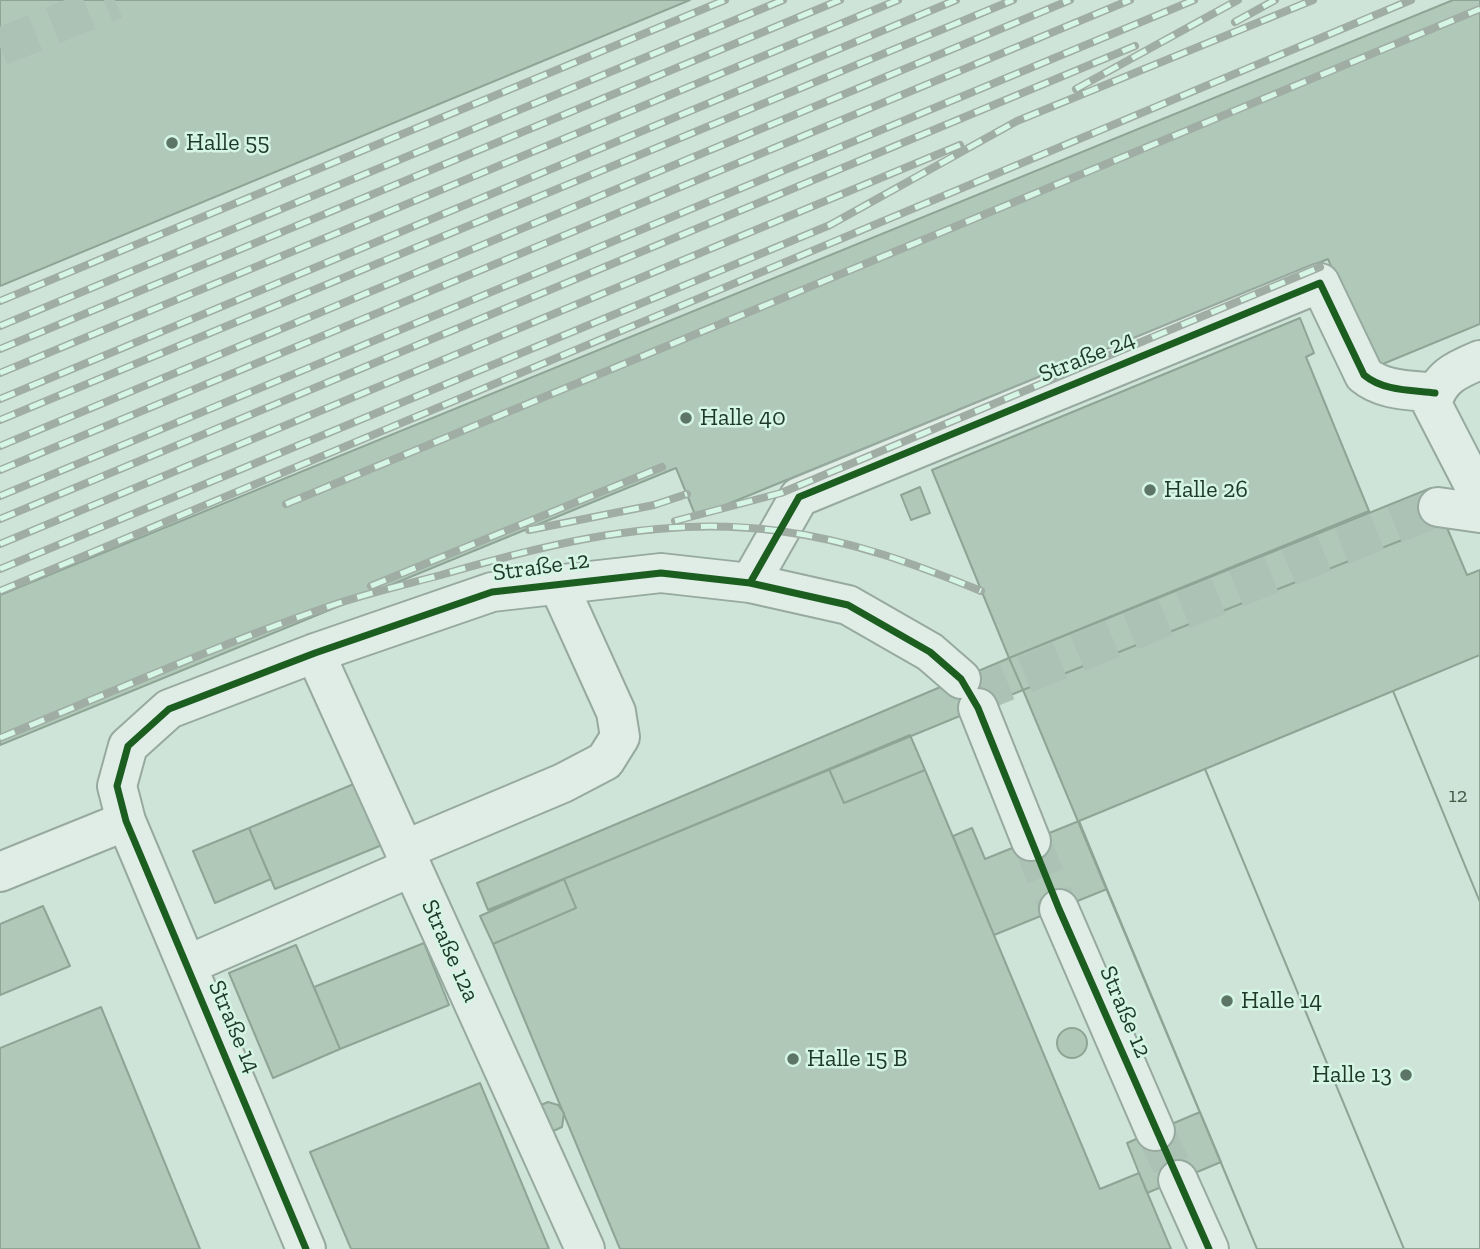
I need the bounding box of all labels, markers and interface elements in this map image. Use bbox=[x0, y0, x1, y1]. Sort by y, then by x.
place label: Halle 55 bbox=[186, 129, 270, 157]
marker: Halle 55 bbox=[164, 135, 180, 151]
street label: Straße 24 bbox=[1035, 325, 1139, 389]
place label: Halle 40 bbox=[700, 404, 786, 432]
marker: Halle 40 bbox=[678, 410, 694, 426]
place label: Halle 26 bbox=[1164, 476, 1248, 504]
marker: Halle 26 bbox=[1142, 482, 1158, 498]
street label: Straße 12 bbox=[491, 546, 591, 588]
house number: 12 bbox=[1449, 783, 1467, 809]
street label: Straße 12a bbox=[415, 895, 485, 1007]
street label: Straße 12 bbox=[1093, 962, 1157, 1062]
street label: Straße 14 bbox=[202, 976, 266, 1078]
place label: Halle 14 bbox=[1241, 987, 1322, 1015]
marker: Halle 14 bbox=[1219, 993, 1235, 1009]
place label: Halle 15 B bbox=[807, 1045, 907, 1073]
marker: Halle 15 B bbox=[785, 1051, 801, 1067]
place label: Halle 13 bbox=[1312, 1061, 1392, 1089]
marker: Halle 13 bbox=[1398, 1067, 1414, 1083]

